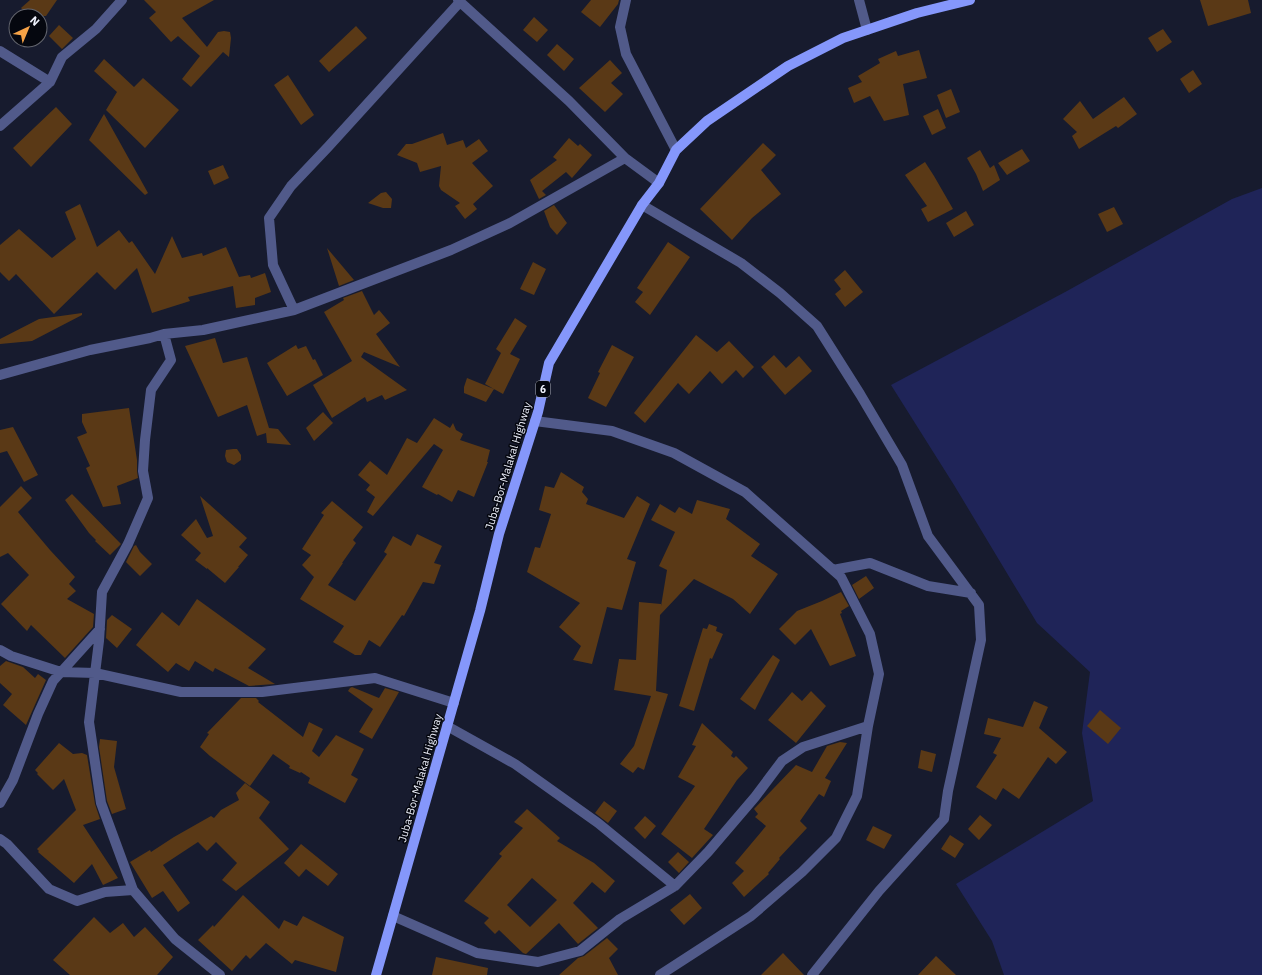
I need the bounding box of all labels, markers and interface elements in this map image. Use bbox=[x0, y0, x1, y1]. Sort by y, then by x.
north arrow bbox=[8, 8, 48, 48]
text: N bbox=[27, 13, 43, 29]
road number: 6 bbox=[536, 381, 550, 397]
street label: Juba-Bor-Malakal Highway bbox=[482, 400, 534, 532]
street label: Juba-Bor-Malakal Highway bbox=[395, 712, 445, 844]

